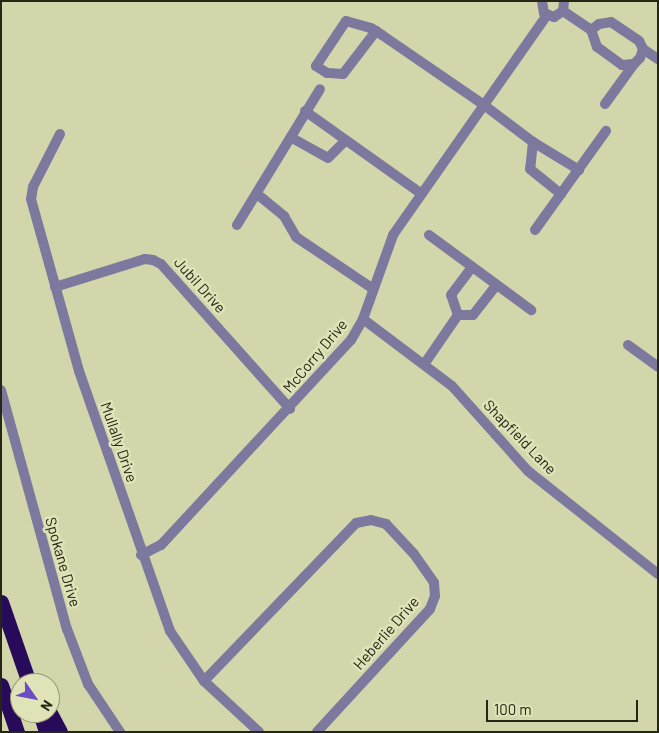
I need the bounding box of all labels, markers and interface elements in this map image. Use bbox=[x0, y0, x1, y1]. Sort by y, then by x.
street label: Jubil Drive bbox=[170, 253, 230, 317]
street label: McCorry Drive bbox=[279, 316, 351, 396]
street label: Shapfield Lane bbox=[480, 396, 560, 478]
street label: Mullally Drive bbox=[97, 400, 141, 484]
street label: Spokane Drive bbox=[42, 515, 84, 609]
street label: Heberlie Drive bbox=[349, 593, 423, 673]
north arrow bbox=[10, 673, 60, 723]
scale bar bbox=[489, 690, 642, 722]
text: N bbox=[37, 697, 57, 714]
text: 100 m bbox=[494, 700, 532, 718]

